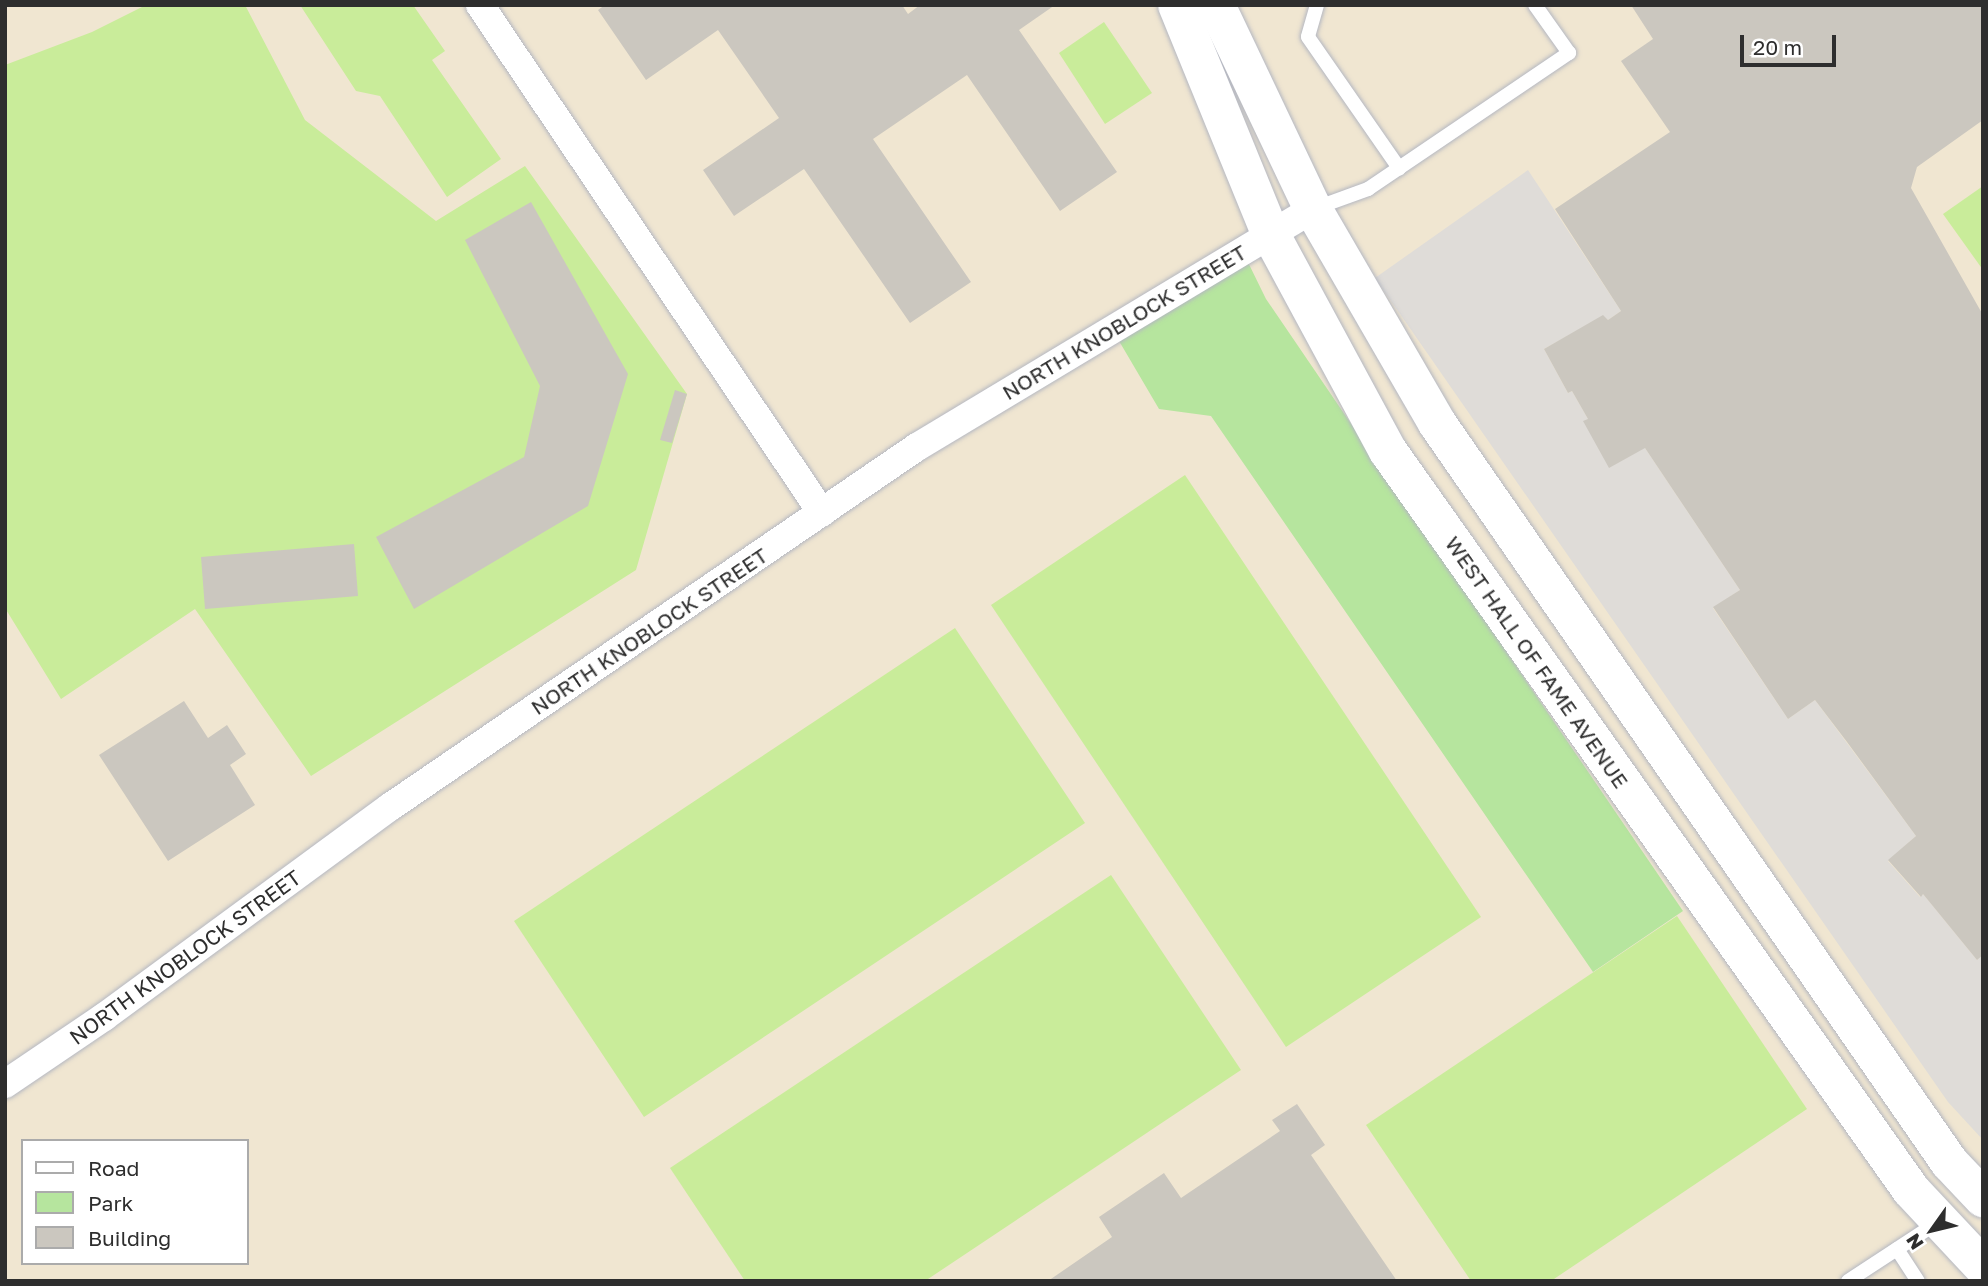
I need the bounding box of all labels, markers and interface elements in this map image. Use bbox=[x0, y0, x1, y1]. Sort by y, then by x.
scale bar bbox=[1743, 21, 1839, 65]
text: 20 m bbox=[1753, 34, 1802, 60]
street label: NORTH KNOBLOCK STREET bbox=[998, 239, 1250, 405]
street label: WEST HALL OF FAME AVENUE bbox=[1440, 531, 1634, 793]
street label: NORTH KNOBLOCK STREET bbox=[526, 542, 772, 720]
street label: NORTH KNOBLOCK STREET bbox=[64, 865, 306, 1049]
legend bbox=[21, 1139, 248, 1265]
text: Road bbox=[88, 1155, 139, 1181]
text: Park bbox=[88, 1190, 133, 1216]
north arrow bbox=[1897, 1195, 1967, 1265]
text: Building bbox=[88, 1225, 171, 1251]
text: N bbox=[1901, 1230, 1928, 1254]

